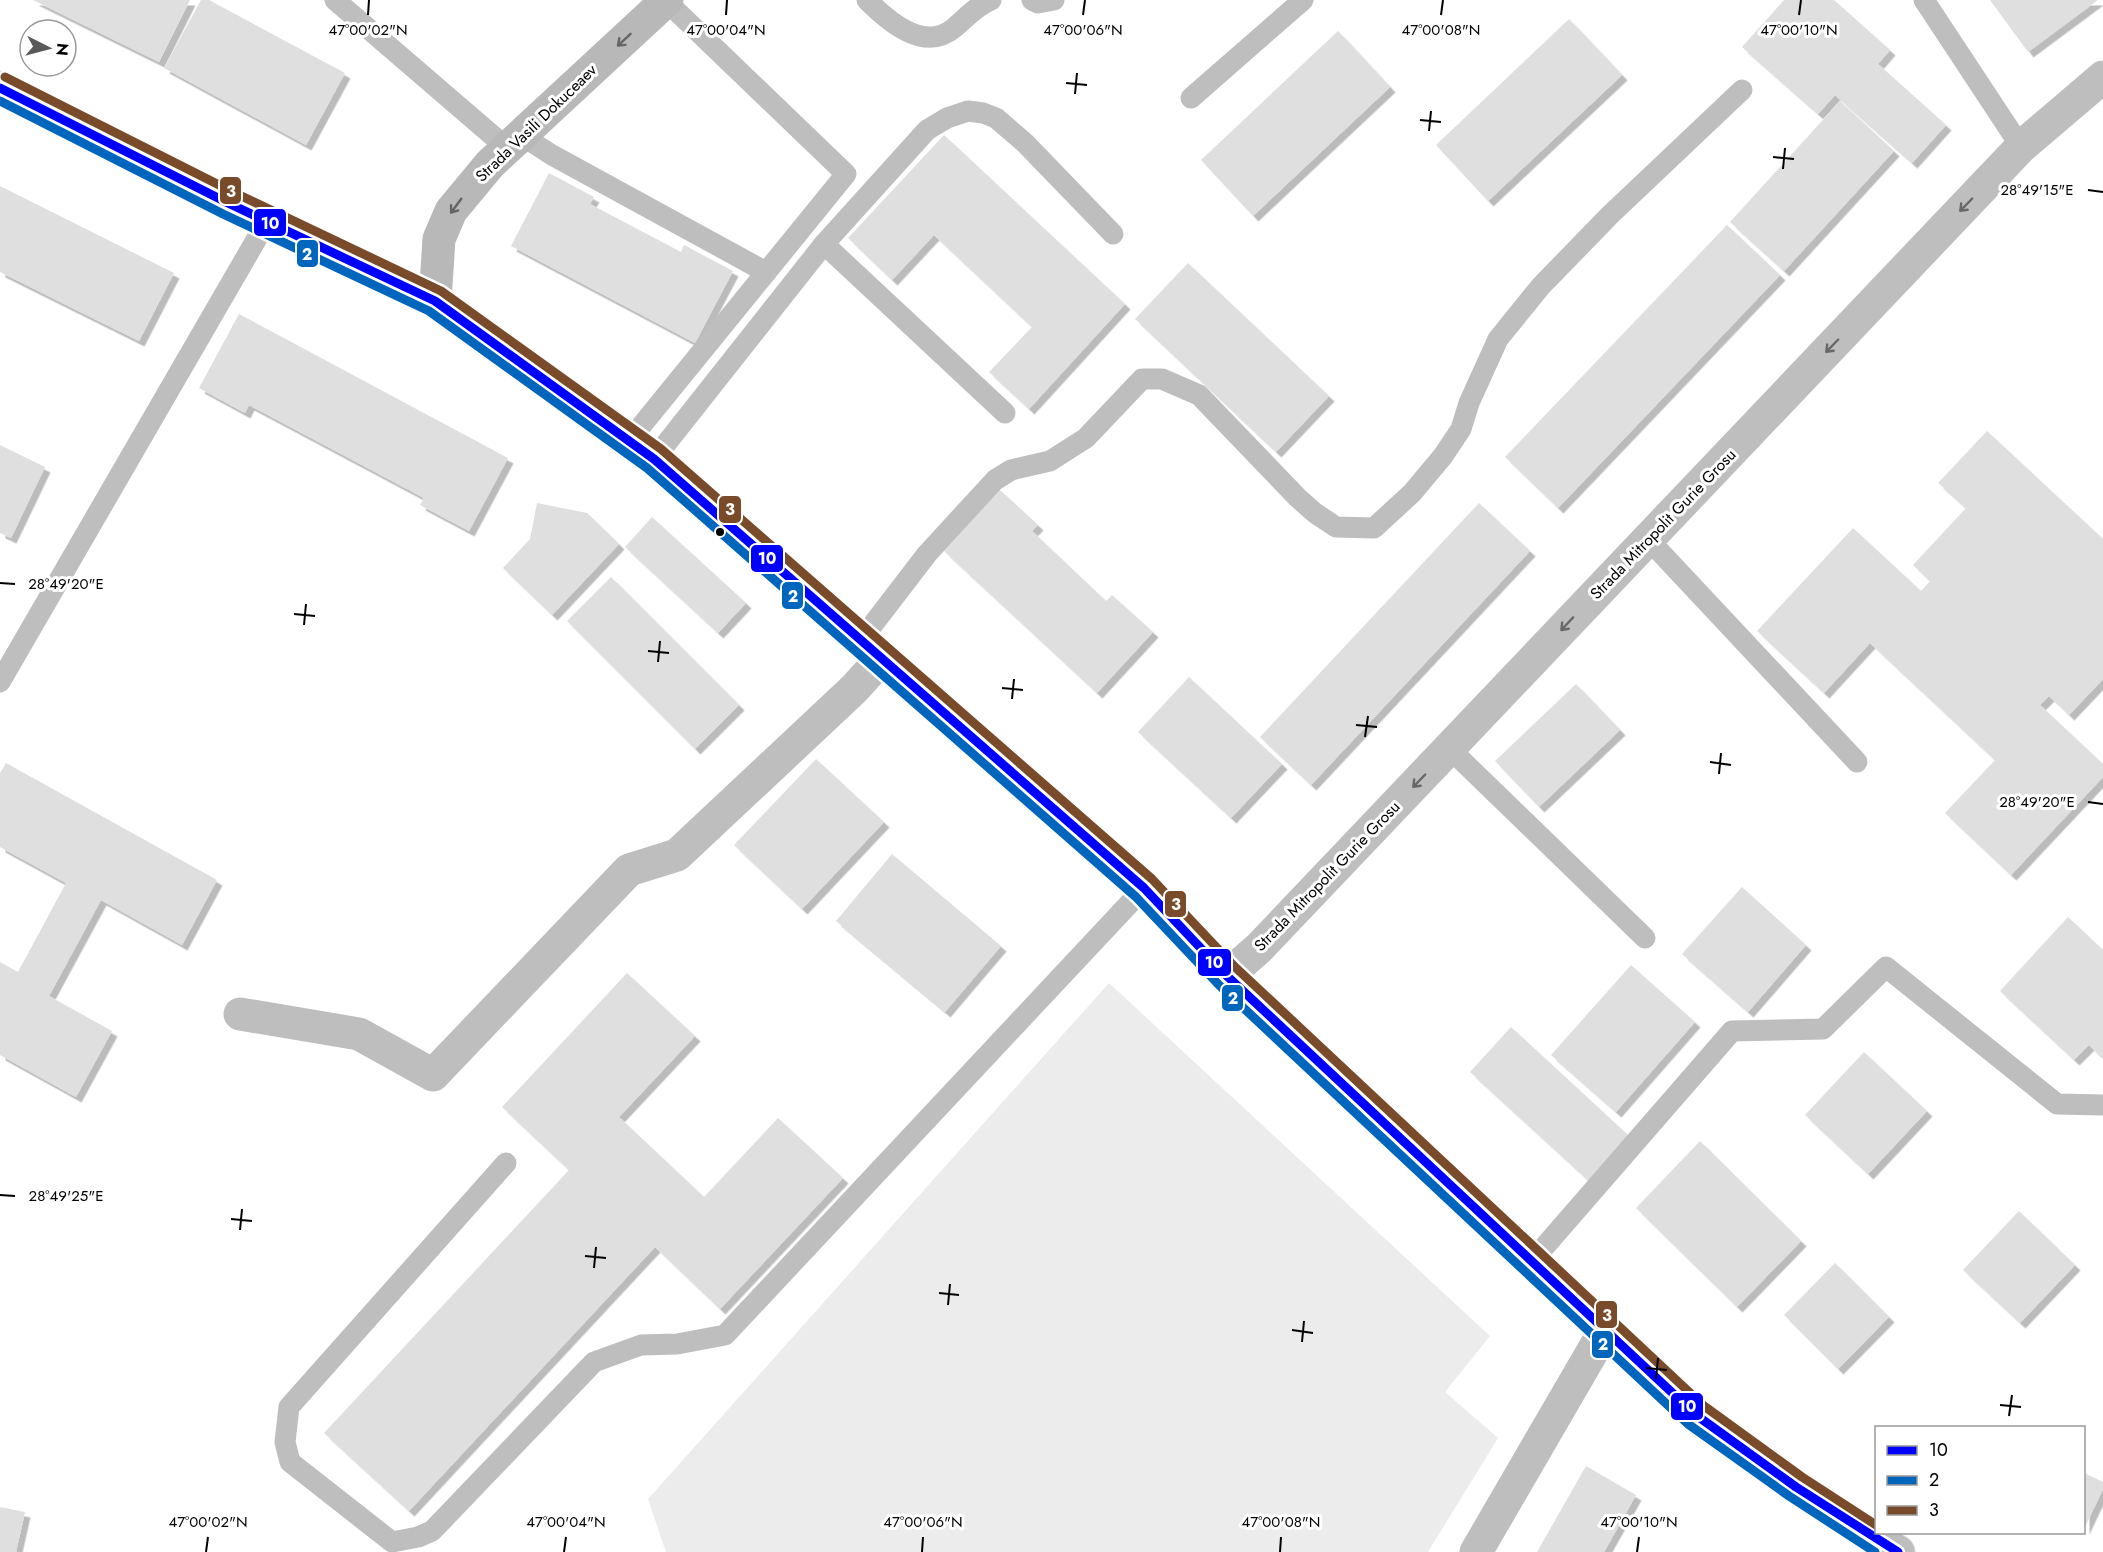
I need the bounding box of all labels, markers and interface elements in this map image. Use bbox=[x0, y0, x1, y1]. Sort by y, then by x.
north arrow bbox=[18, 18, 78, 78]
text: 47°00'02"N bbox=[328, 19, 408, 41]
text: 47°00'04"N bbox=[686, 19, 766, 41]
text: 47°00'06"N bbox=[1043, 19, 1123, 41]
text: 47°00'08"N bbox=[1402, 19, 1480, 41]
text: 47°00'10"N bbox=[1760, 19, 1838, 41]
one-way arrow bbox=[617, 33, 632, 47]
text: N bbox=[50, 42, 75, 57]
street label: Strada Vasili Dokuceaev bbox=[470, 58, 603, 187]
line badge: 3 bbox=[219, 176, 242, 205]
text: 28°49'15"E bbox=[2001, 179, 2074, 201]
text: 3 bbox=[226, 180, 236, 203]
one-way arrow bbox=[449, 197, 462, 213]
one-way arrow bbox=[1959, 197, 1973, 212]
line badge: 10 bbox=[253, 208, 287, 237]
text: 10 bbox=[261, 212, 279, 235]
line badge: 2 bbox=[296, 239, 319, 268]
text: 2 bbox=[302, 243, 312, 266]
one-way arrow bbox=[1825, 338, 1839, 353]
street label: Strada Mitropolit Gurie Grosu bbox=[1585, 444, 1741, 604]
line badge: 3 bbox=[718, 495, 742, 524]
text: 3 bbox=[725, 498, 735, 521]
unlabelled marker bbox=[714, 526, 726, 538]
line badge: 10 bbox=[750, 544, 784, 573]
text: 10 bbox=[758, 547, 776, 570]
text: 28°49'20"E bbox=[28, 573, 104, 595]
line badge: 2 bbox=[781, 581, 804, 610]
text: 2 bbox=[788, 585, 798, 608]
one-way arrow bbox=[1560, 617, 1575, 632]
one-way arrow bbox=[1411, 773, 1426, 788]
text: 28°49'20"E bbox=[1999, 791, 2075, 813]
street label: Strada Mitropolit Gurie Grosu bbox=[1249, 796, 1405, 956]
line badge: 3 bbox=[1164, 890, 1187, 918]
text: 3 bbox=[1171, 893, 1181, 916]
line badge: 10 bbox=[1197, 948, 1232, 977]
text: 10 bbox=[1205, 951, 1223, 974]
line badge: 2 bbox=[1221, 984, 1244, 1012]
text: 2 bbox=[1228, 987, 1238, 1010]
text: 28°49'25"E bbox=[29, 1185, 103, 1207]
line badge: 3 bbox=[1595, 1300, 1618, 1329]
text: 3 bbox=[1602, 1304, 1612, 1327]
line badge: 2 bbox=[1591, 1330, 1614, 1359]
text: 2 bbox=[1598, 1333, 1608, 1356]
line badge: 10 bbox=[1670, 1392, 1704, 1421]
text: 10 bbox=[1678, 1395, 1696, 1418]
legend bbox=[1875, 1426, 2085, 1534]
text: 10 bbox=[1929, 1437, 1948, 1463]
text: 2 bbox=[1929, 1467, 1939, 1493]
text: 3 bbox=[1929, 1497, 1939, 1523]
text: 47°00'02"N bbox=[168, 1511, 248, 1533]
text: 47°00'04"N bbox=[526, 1511, 606, 1533]
text: 47°00'06"N bbox=[883, 1511, 963, 1533]
text: 47°00'08"N bbox=[1242, 1511, 1320, 1533]
text: 47°00'10"N bbox=[1600, 1511, 1678, 1533]

